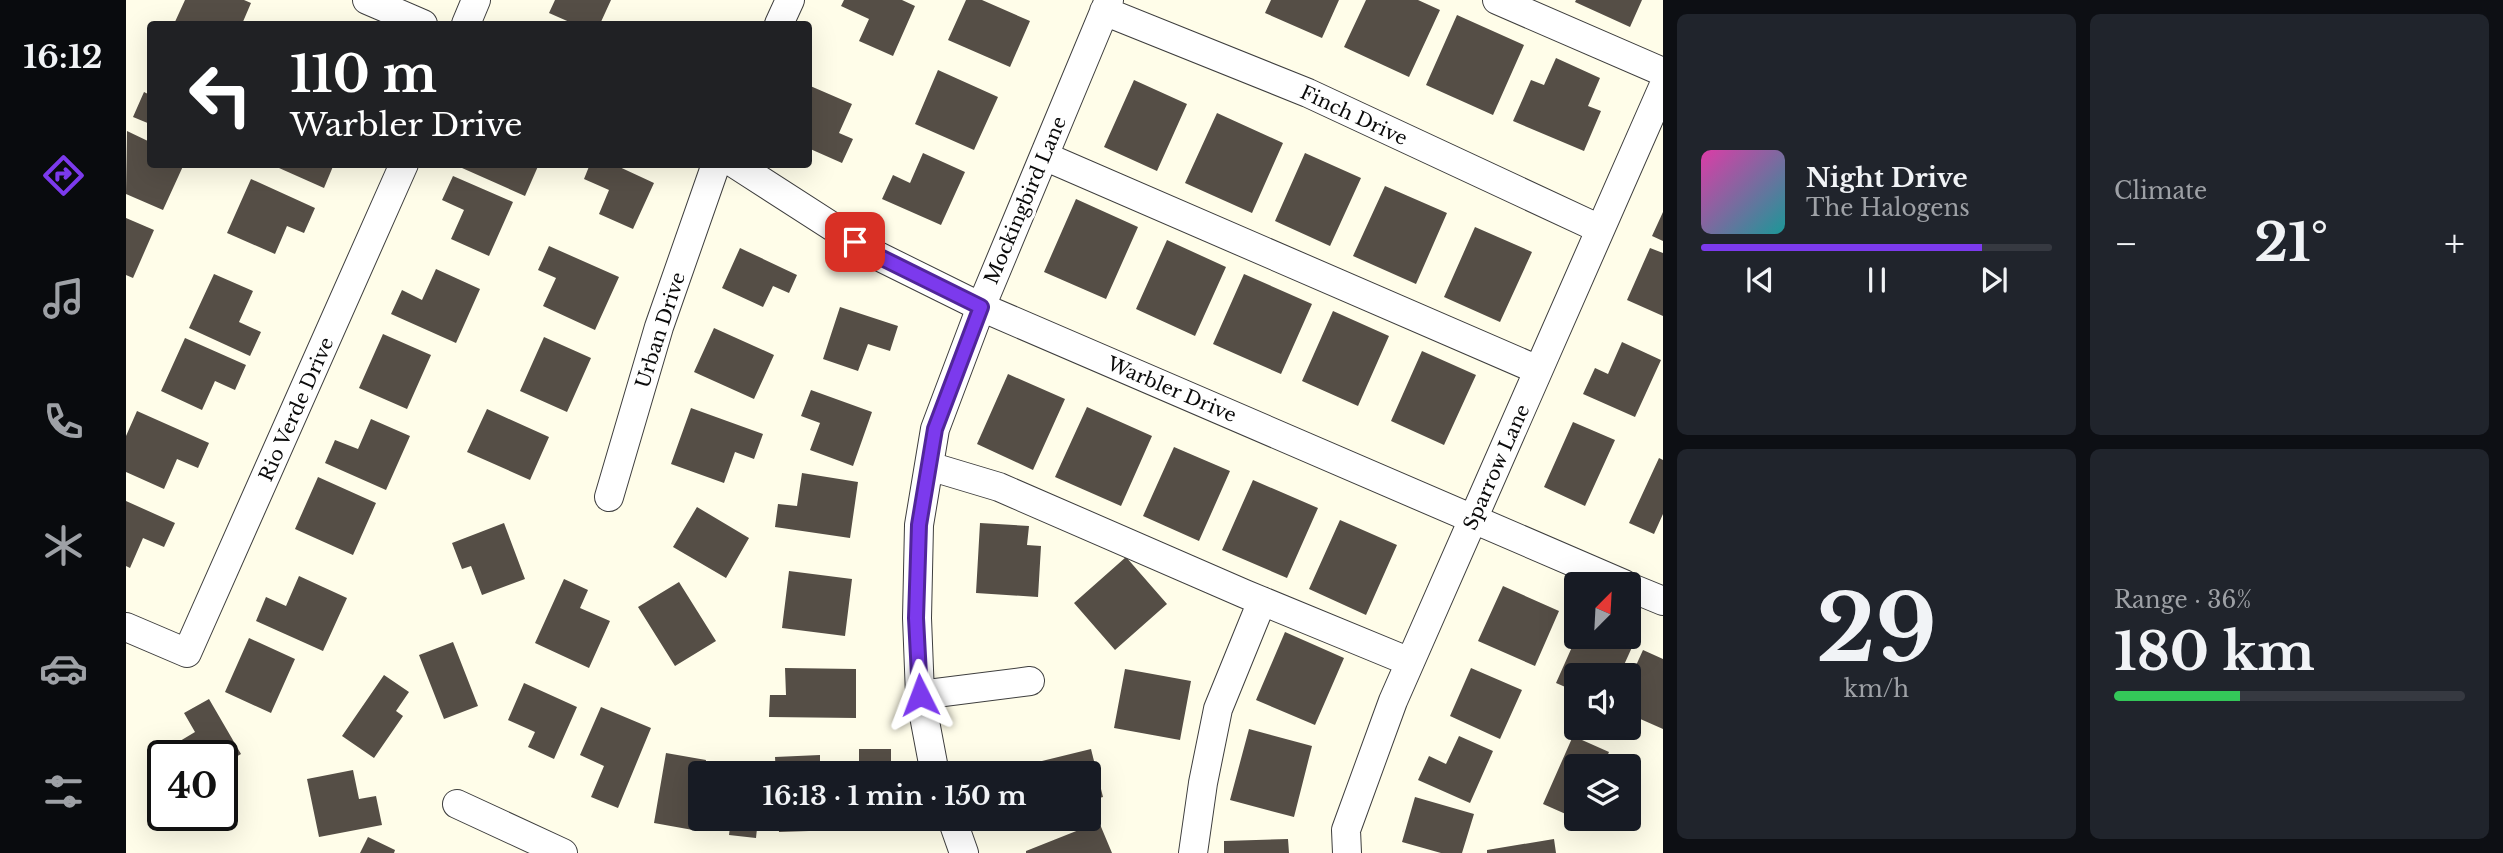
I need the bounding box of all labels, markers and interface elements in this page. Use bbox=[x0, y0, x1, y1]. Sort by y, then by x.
text: 16:12 bbox=[23, 37, 103, 77]
text: 110 m bbox=[290, 44, 437, 105]
icon: left bbox=[175, 49, 266, 140]
street label: Finch Drive bbox=[1297, 81, 1411, 150]
text: Warbler Drive bbox=[290, 105, 523, 145]
street label: Mockingbird Lane bbox=[980, 113, 1071, 287]
icon: directions bbox=[39, 151, 88, 200]
text: Night Drive bbox=[1806, 162, 1968, 194]
text: Climate bbox=[2114, 177, 2207, 205]
text: The Halogens bbox=[1806, 194, 1970, 222]
text: 21° bbox=[2254, 211, 2328, 275]
pin bbox=[825, 212, 885, 272]
text: − bbox=[2114, 220, 2138, 267]
text: + bbox=[2444, 220, 2465, 267]
icon: arrive bbox=[836, 223, 874, 261]
icon: previous bbox=[1741, 261, 1779, 299]
icon: pause bbox=[1858, 261, 1896, 299]
icon: next bbox=[1975, 261, 2013, 299]
street label: Urban Drive bbox=[631, 269, 690, 391]
icon: music bbox=[39, 274, 88, 323]
street label: Rio Verde Drive bbox=[254, 334, 339, 485]
street label: Warbler Drive bbox=[1103, 352, 1240, 427]
icon: phone bbox=[39, 397, 88, 446]
street label: Sparrow Lane bbox=[1458, 401, 1534, 534]
icon: climate bbox=[39, 521, 88, 570]
north arrow bbox=[1564, 572, 1642, 649]
map controls bbox=[1564, 572, 1641, 831]
text: 29 bbox=[1816, 573, 1937, 686]
text: Range · 36% bbox=[2114, 586, 2252, 614]
text: 180 km bbox=[2114, 620, 2315, 684]
icon: car bbox=[39, 644, 88, 693]
position arrow bbox=[883, 658, 957, 732]
button: sound bbox=[1564, 663, 1641, 740]
text: km/h bbox=[1844, 675, 1909, 703]
speed limit sign: 40 bbox=[147, 740, 238, 831]
button: layers bbox=[1564, 754, 1641, 831]
icon: filters bbox=[39, 767, 88, 816]
text: 16:13 · 1 min · 150 m bbox=[763, 780, 1026, 812]

